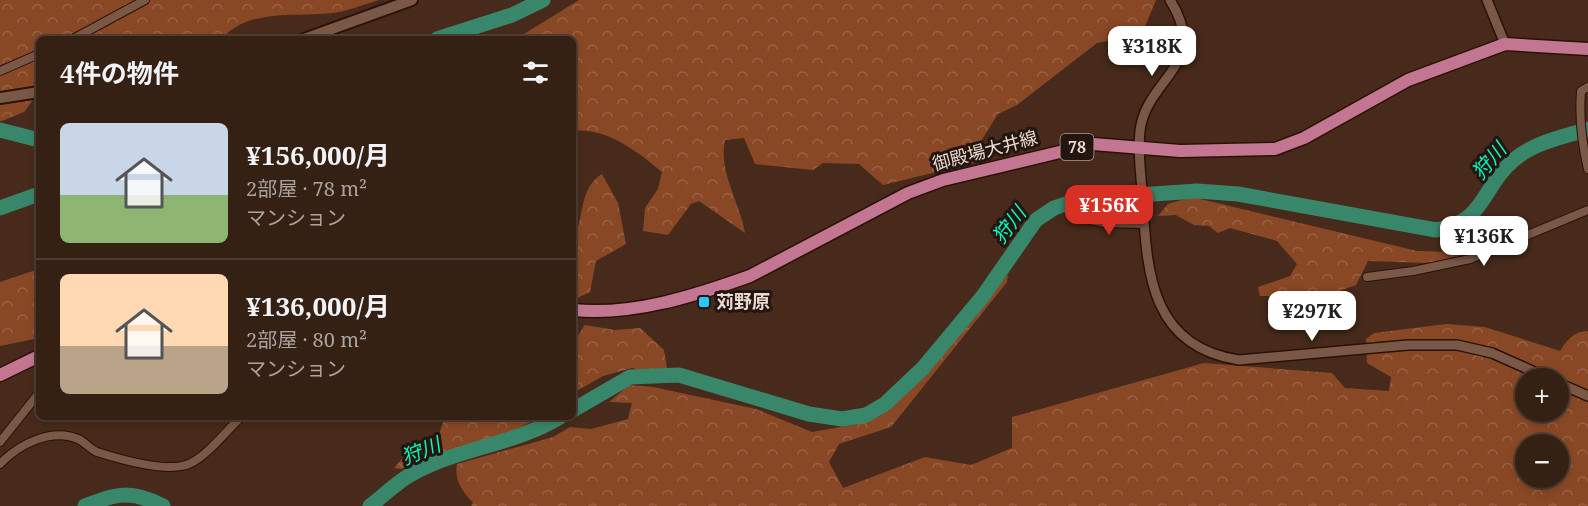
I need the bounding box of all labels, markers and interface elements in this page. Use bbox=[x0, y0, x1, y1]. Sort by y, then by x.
pin: ¥318K bbox=[1110, 26, 1194, 77]
text: ¥318K bbox=[1122, 32, 1182, 59]
text: 4件の物件 bbox=[60, 55, 179, 91]
icon: filters bbox=[519, 56, 552, 89]
street label: 御殿場大井線 bbox=[929, 124, 1040, 176]
road number: 78 bbox=[1060, 134, 1094, 160]
water label: 狩川 bbox=[1465, 135, 1513, 185]
text: ¥156,000/月 bbox=[246, 137, 390, 173]
icon: home bbox=[108, 147, 180, 219]
text: 2部屋 · 78 m² bbox=[246, 175, 367, 202]
pin: ¥156K bbox=[1067, 185, 1151, 236]
text: ¥156K bbox=[1079, 191, 1139, 218]
water label: 狩川 bbox=[986, 199, 1033, 249]
text: マンション bbox=[246, 204, 346, 231]
pin: ¥136K bbox=[1442, 216, 1526, 267]
text: ¥136K bbox=[1454, 222, 1514, 249]
text: ¥136,000/月 bbox=[246, 288, 390, 324]
place label: 苅野原 bbox=[716, 289, 770, 313]
pin: ¥297K bbox=[1270, 291, 1354, 342]
marker: 苅野原 bbox=[697, 295, 711, 309]
text: ¥297K bbox=[1282, 297, 1342, 324]
icon: home bbox=[108, 298, 180, 370]
text: 2部屋 · 80 m² bbox=[246, 326, 367, 353]
text: マンション bbox=[246, 355, 346, 382]
map controls bbox=[1515, 368, 1569, 488]
button: + bbox=[1515, 368, 1569, 422]
water label: 狩川 bbox=[397, 430, 446, 471]
button: − bbox=[1515, 434, 1569, 488]

